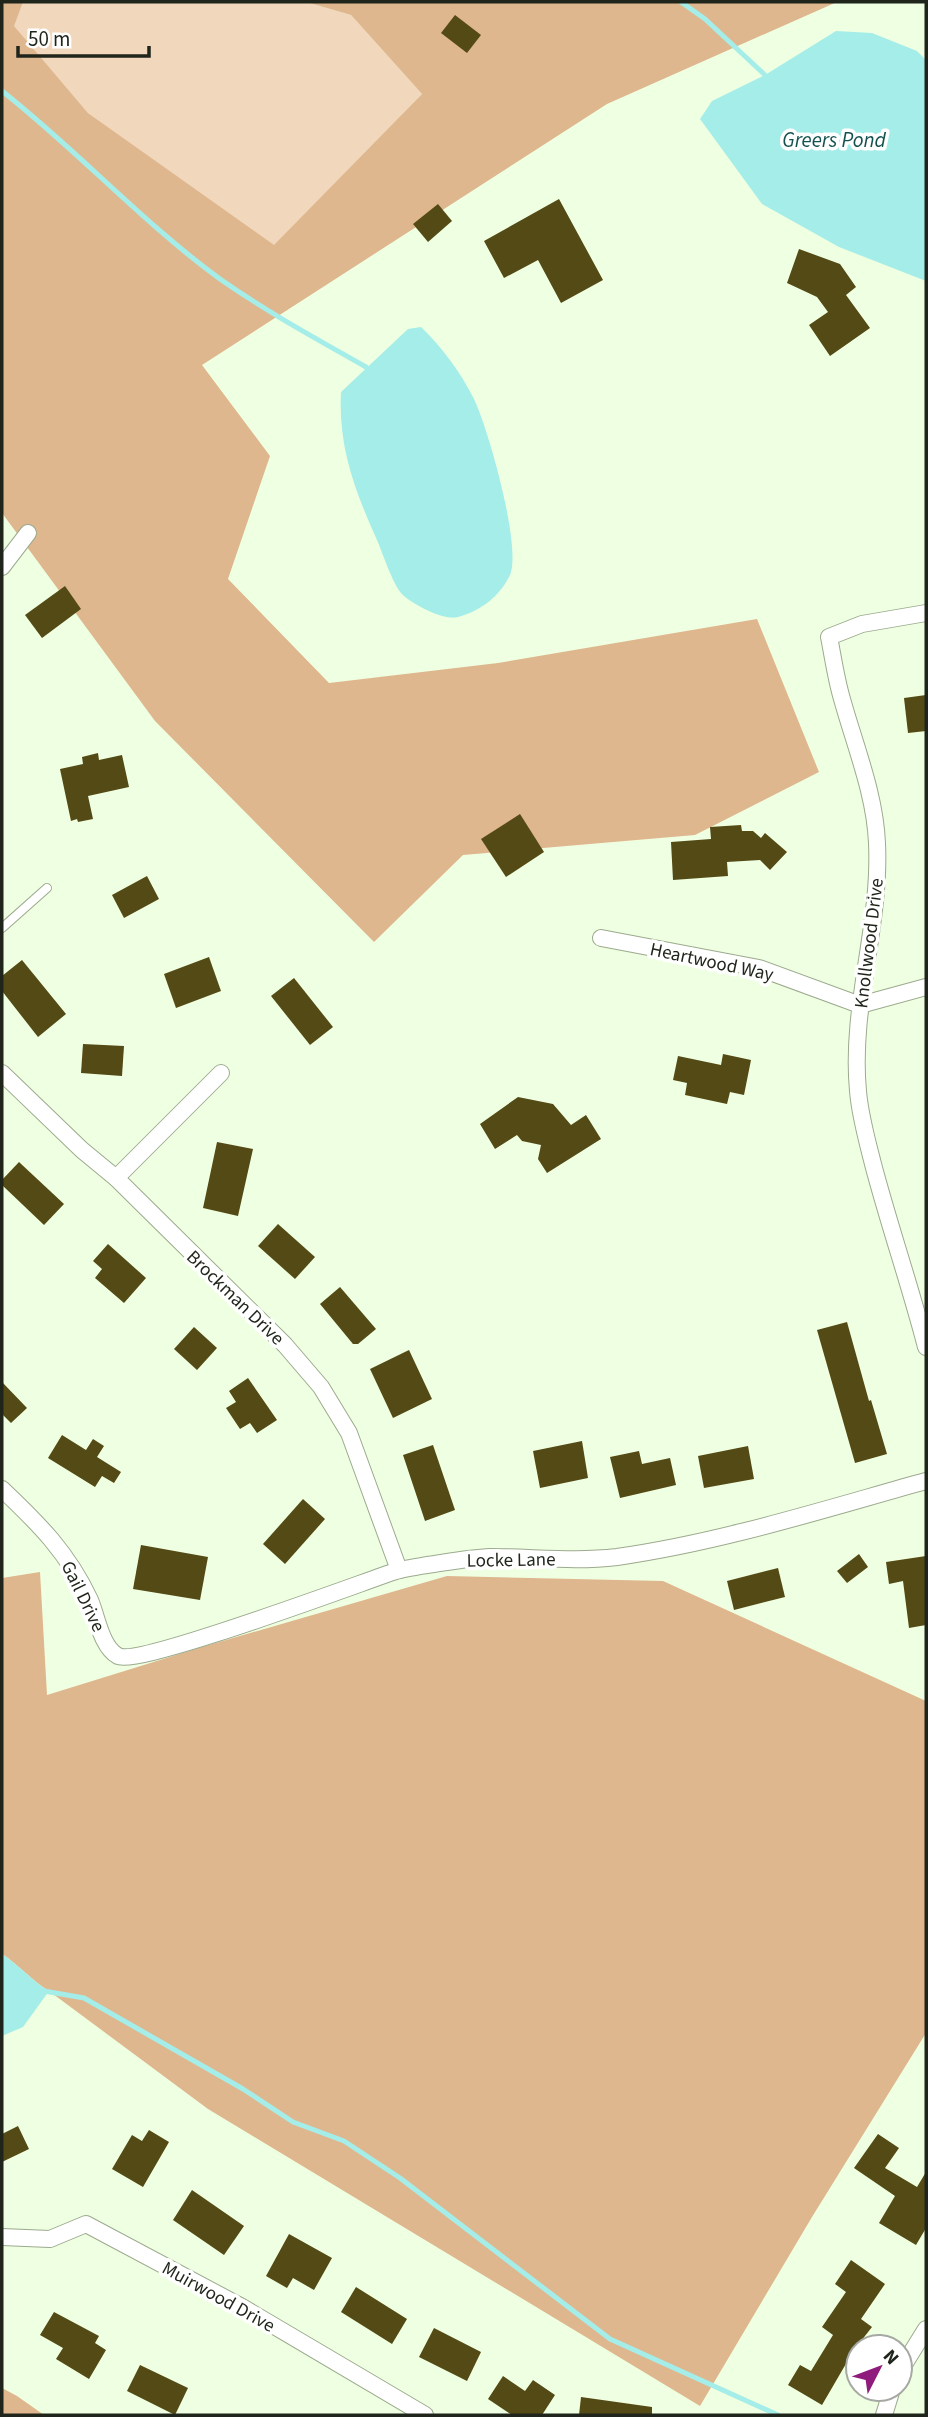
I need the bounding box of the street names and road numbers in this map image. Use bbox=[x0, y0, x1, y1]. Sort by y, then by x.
street label: Knollwood Drive bbox=[848, 876, 891, 1010]
street label: Heartwood Way bbox=[647, 936, 776, 989]
street label: Brockman Drive bbox=[180, 1244, 290, 1352]
street label: Locke Lane bbox=[466, 1546, 556, 1575]
street label: Gail Drive bbox=[54, 1557, 111, 1637]
street label: Muirwood Drive bbox=[157, 2255, 280, 2340]

